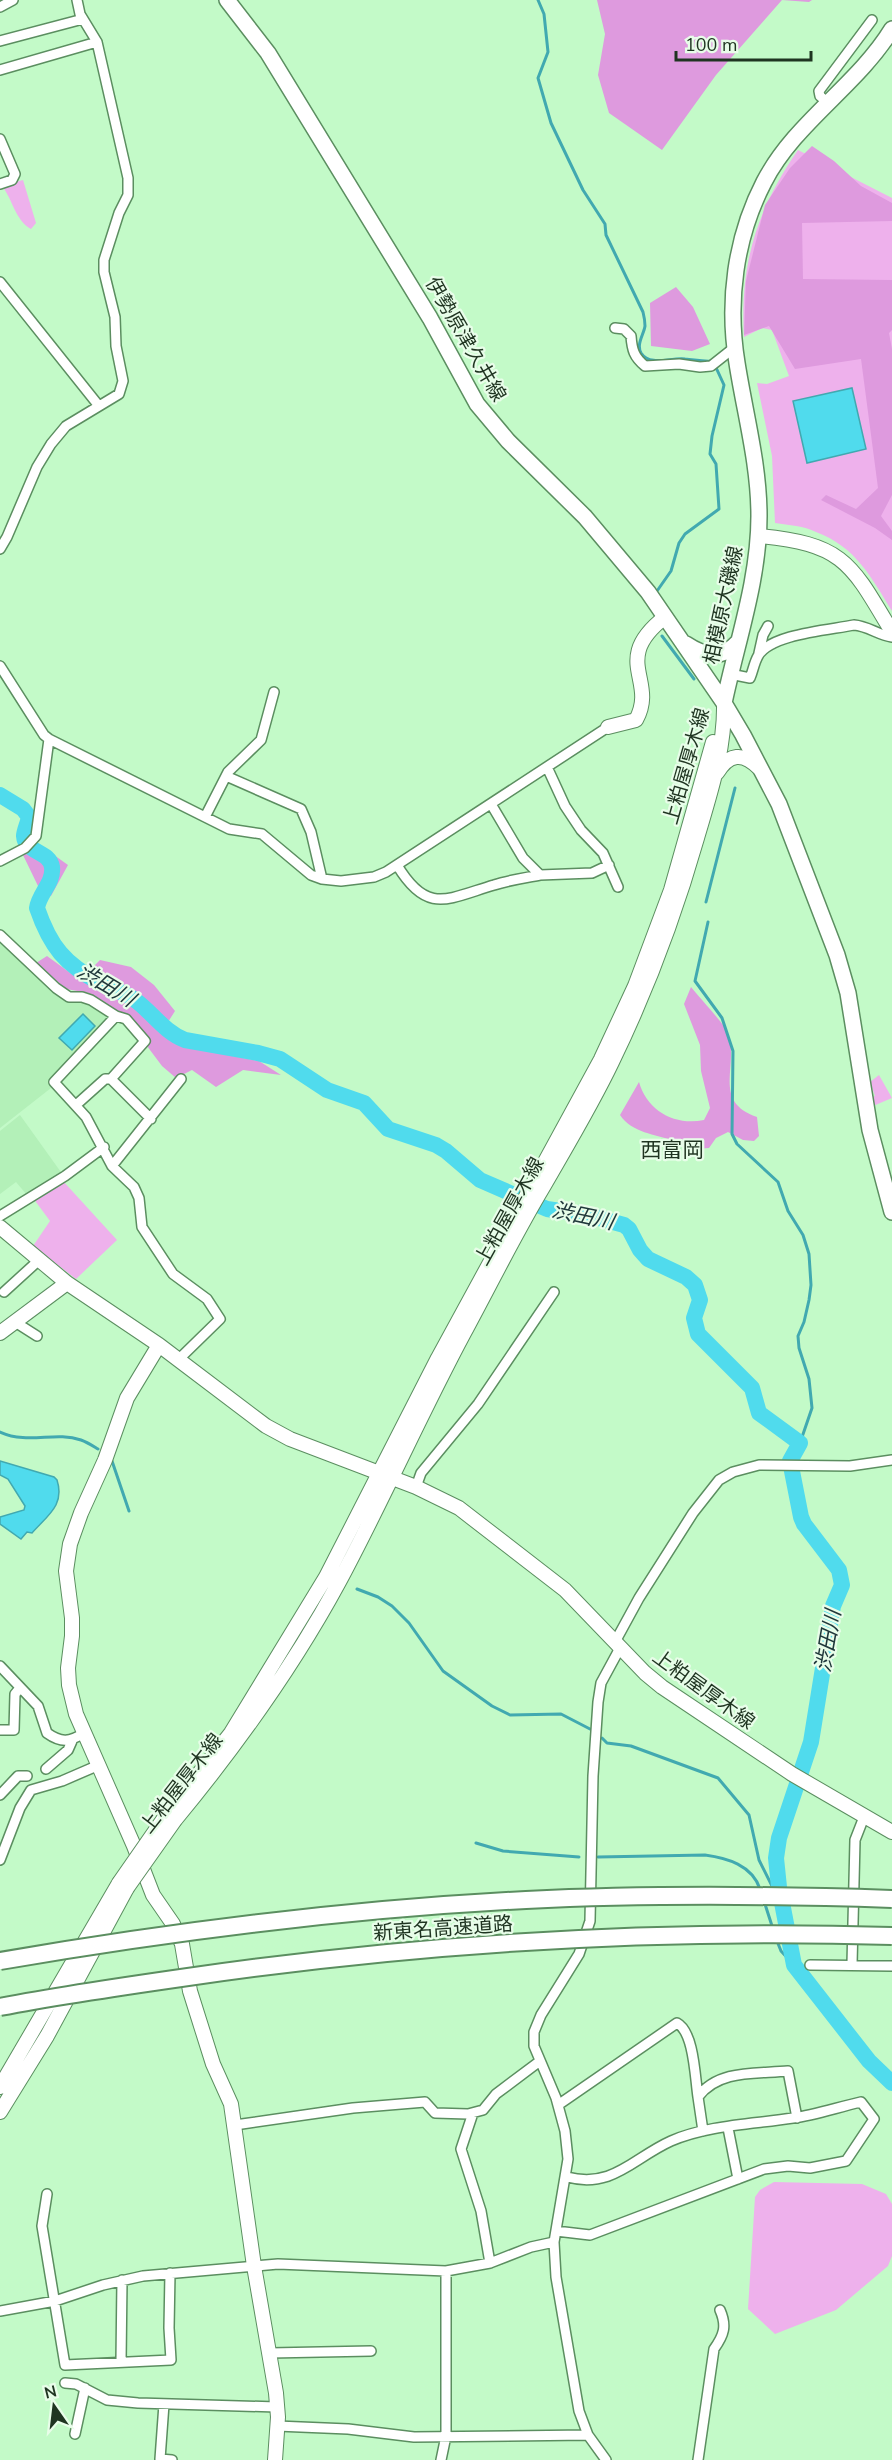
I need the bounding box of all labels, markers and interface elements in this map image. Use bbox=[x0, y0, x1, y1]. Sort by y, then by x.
scale bar bbox=[676, 24, 811, 62]
text: 100 m bbox=[685, 33, 737, 57]
street label: 伊勢原津久井線 bbox=[419, 272, 512, 407]
street label: 相模原大磯線 bbox=[698, 544, 749, 667]
street label: 上粕屋厚木線 bbox=[657, 705, 716, 828]
water label: 渋田川 bbox=[72, 957, 142, 1014]
district label: 西富岡 bbox=[641, 1136, 704, 1164]
street label: 上粕屋厚木線 bbox=[469, 1152, 550, 1270]
water label: 渋田川 bbox=[549, 1196, 619, 1237]
water label: 渋田川 bbox=[809, 1606, 848, 1674]
street label: 上粕屋厚木線 bbox=[647, 1643, 760, 1736]
street label: 上粕屋厚木線 bbox=[134, 1728, 229, 1839]
street label: 新東名高速道路 bbox=[372, 1910, 514, 1947]
north arrow bbox=[24, 2376, 84, 2436]
text: N bbox=[42, 2380, 59, 2405]

